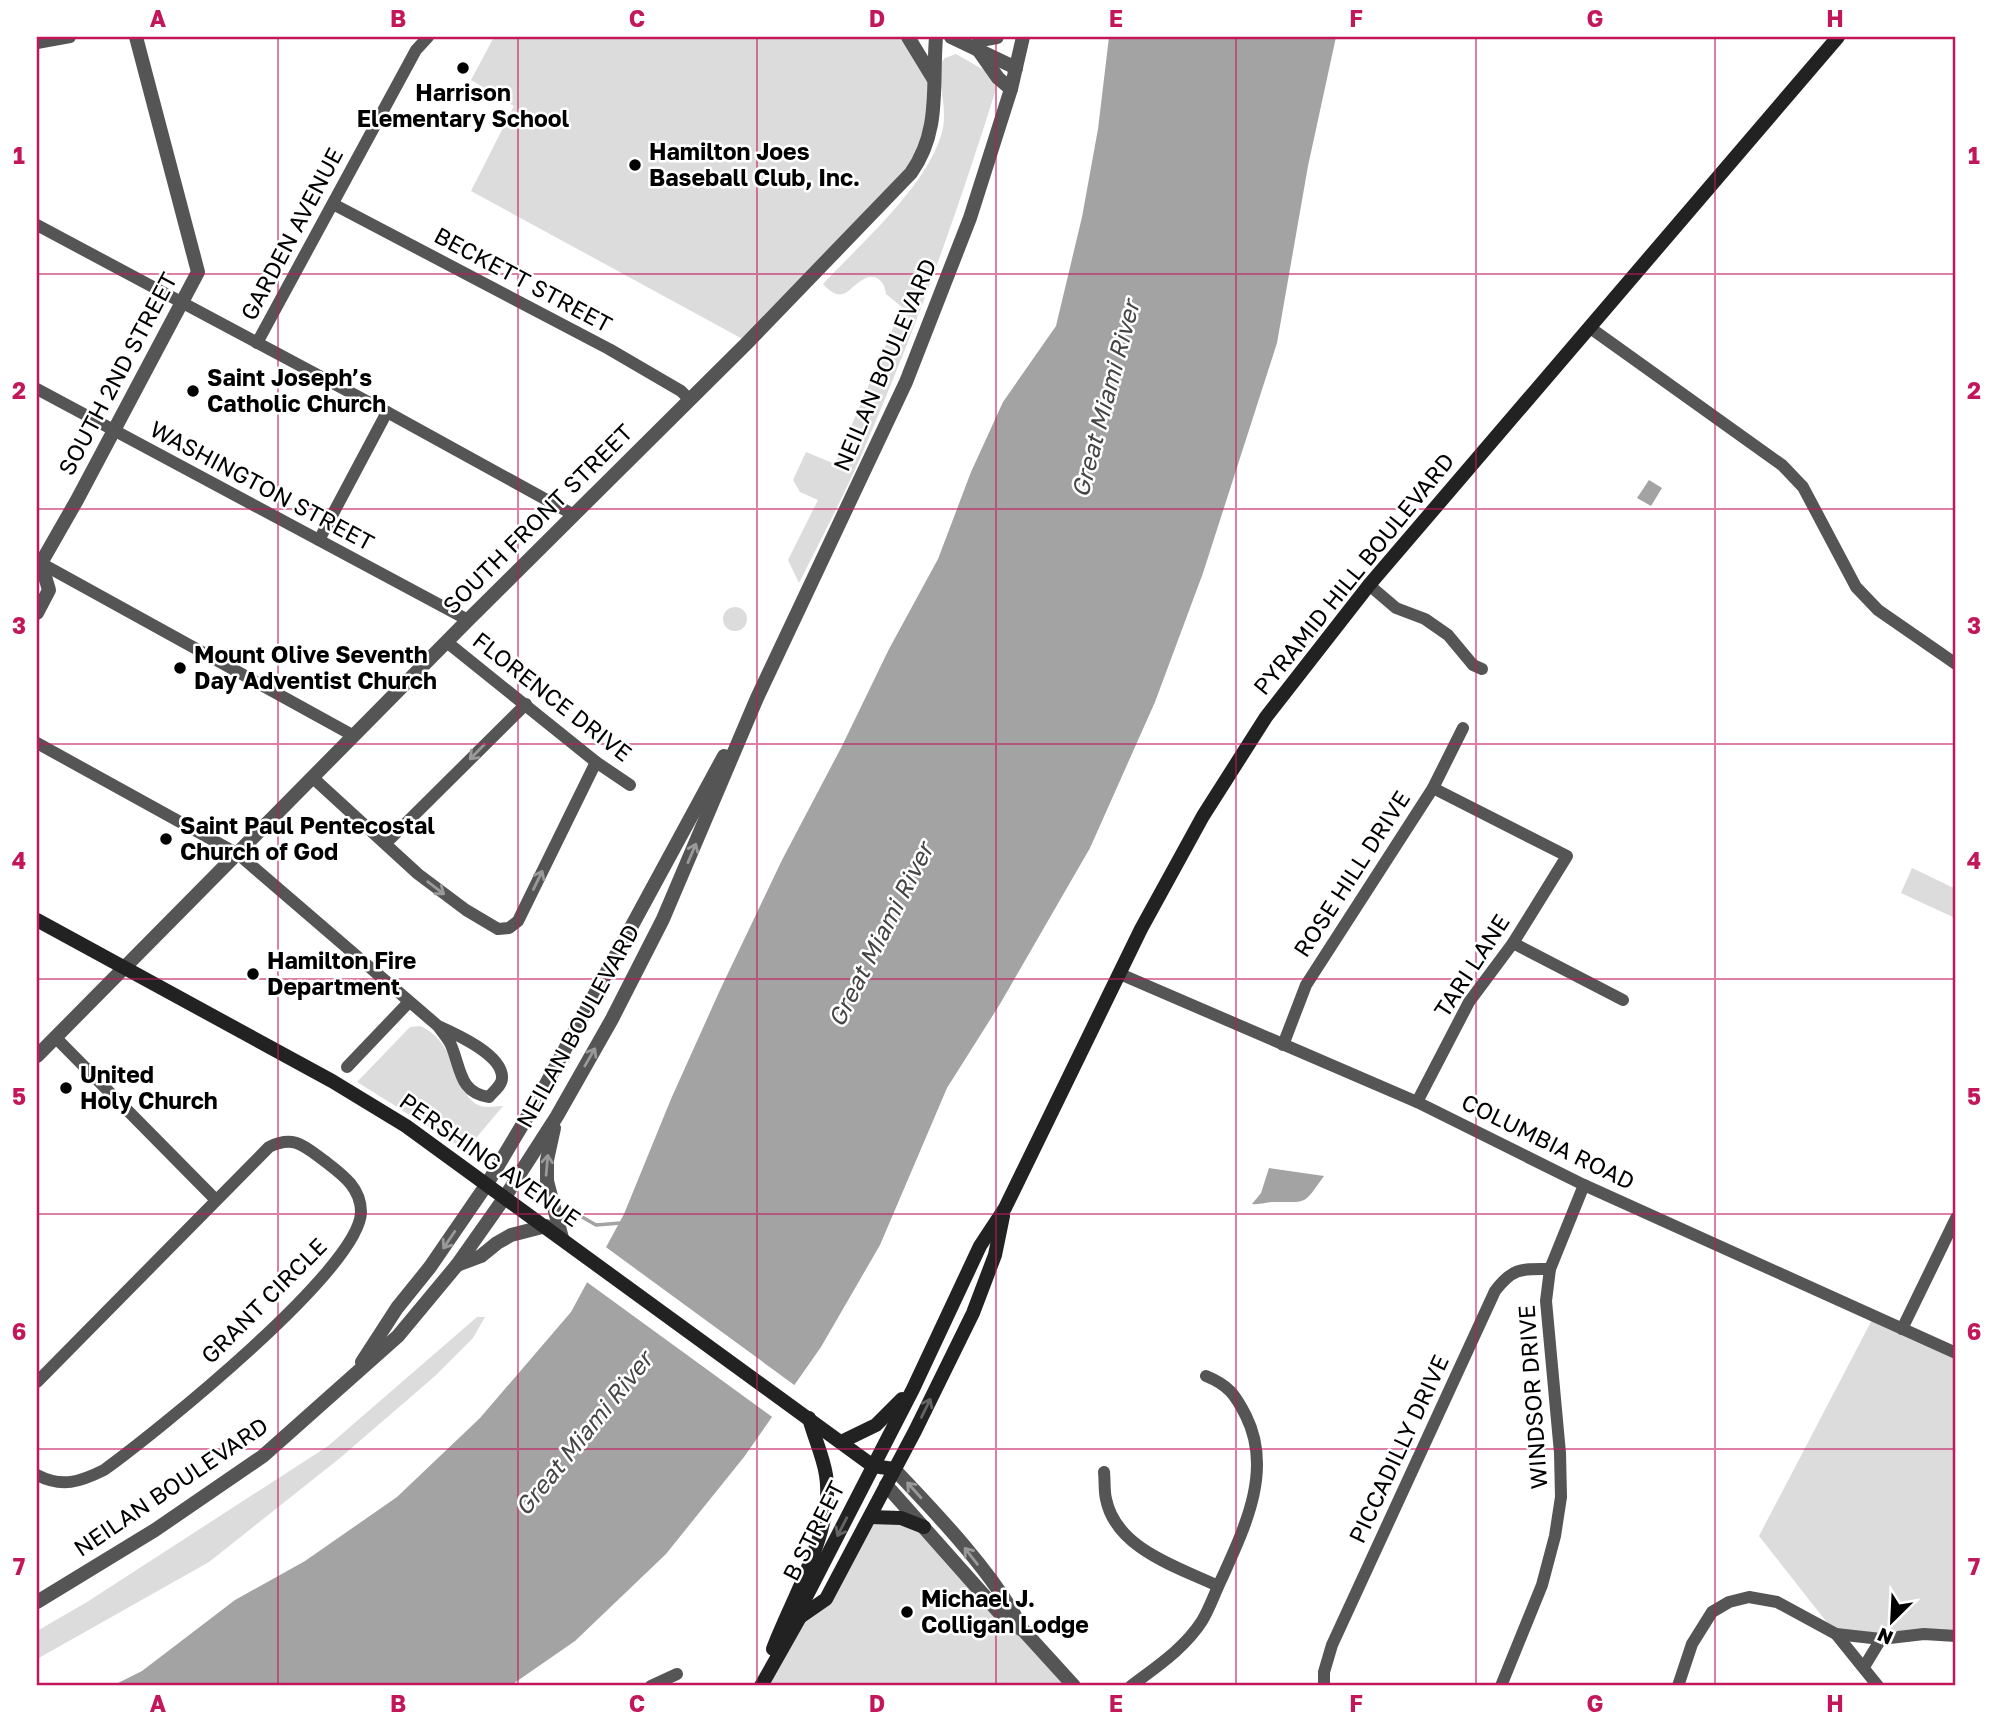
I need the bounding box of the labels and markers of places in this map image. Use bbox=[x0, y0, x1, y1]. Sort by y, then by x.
marker: Harrison Elementary School bbox=[455, 60, 471, 76]
place label: Harrison Elementary School bbox=[357, 78, 570, 132]
place label: Hamilton Joes Baseball Club, Inc. bbox=[649, 137, 860, 191]
marker: Hamilton Joes Baseball Club, Inc. bbox=[627, 157, 643, 173]
place label: Saint Joseph’s Catholic Church bbox=[207, 363, 386, 417]
marker: Saint Joseph’s Catholic Church bbox=[185, 383, 201, 399]
place label: Mount Olive Seventh Day Adventist Church bbox=[194, 640, 437, 694]
marker: Mount Olive Seventh Day Adventist Church bbox=[172, 660, 188, 676]
place label: Saint Paul Pentecostal Church of God bbox=[180, 811, 435, 865]
marker: Saint Paul Pentecostal Church of God bbox=[158, 831, 174, 847]
place label: Hamilton Fire Department bbox=[267, 946, 416, 1000]
marker: Hamilton Fire Department bbox=[245, 966, 261, 982]
place label: United Holy Church bbox=[80, 1060, 218, 1114]
marker: United Holy Church bbox=[58, 1080, 74, 1096]
place label: Michael J. Colligan Lodge bbox=[921, 1584, 1089, 1638]
marker: Michael J. Colligan Lodge bbox=[899, 1604, 915, 1620]

